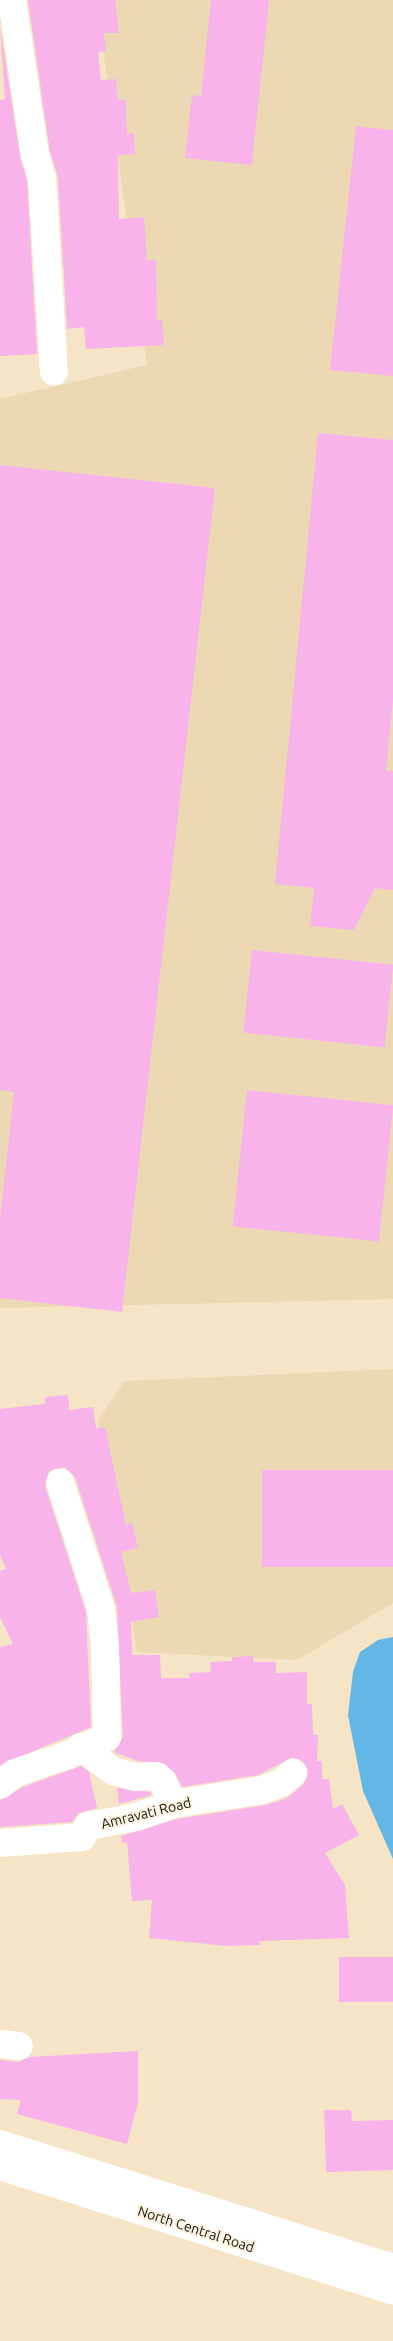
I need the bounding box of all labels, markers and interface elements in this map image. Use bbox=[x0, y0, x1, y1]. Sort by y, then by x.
street label: Amravati Road bbox=[99, 1794, 193, 1832]
street label: North Central Road bbox=[136, 2202, 256, 2256]

